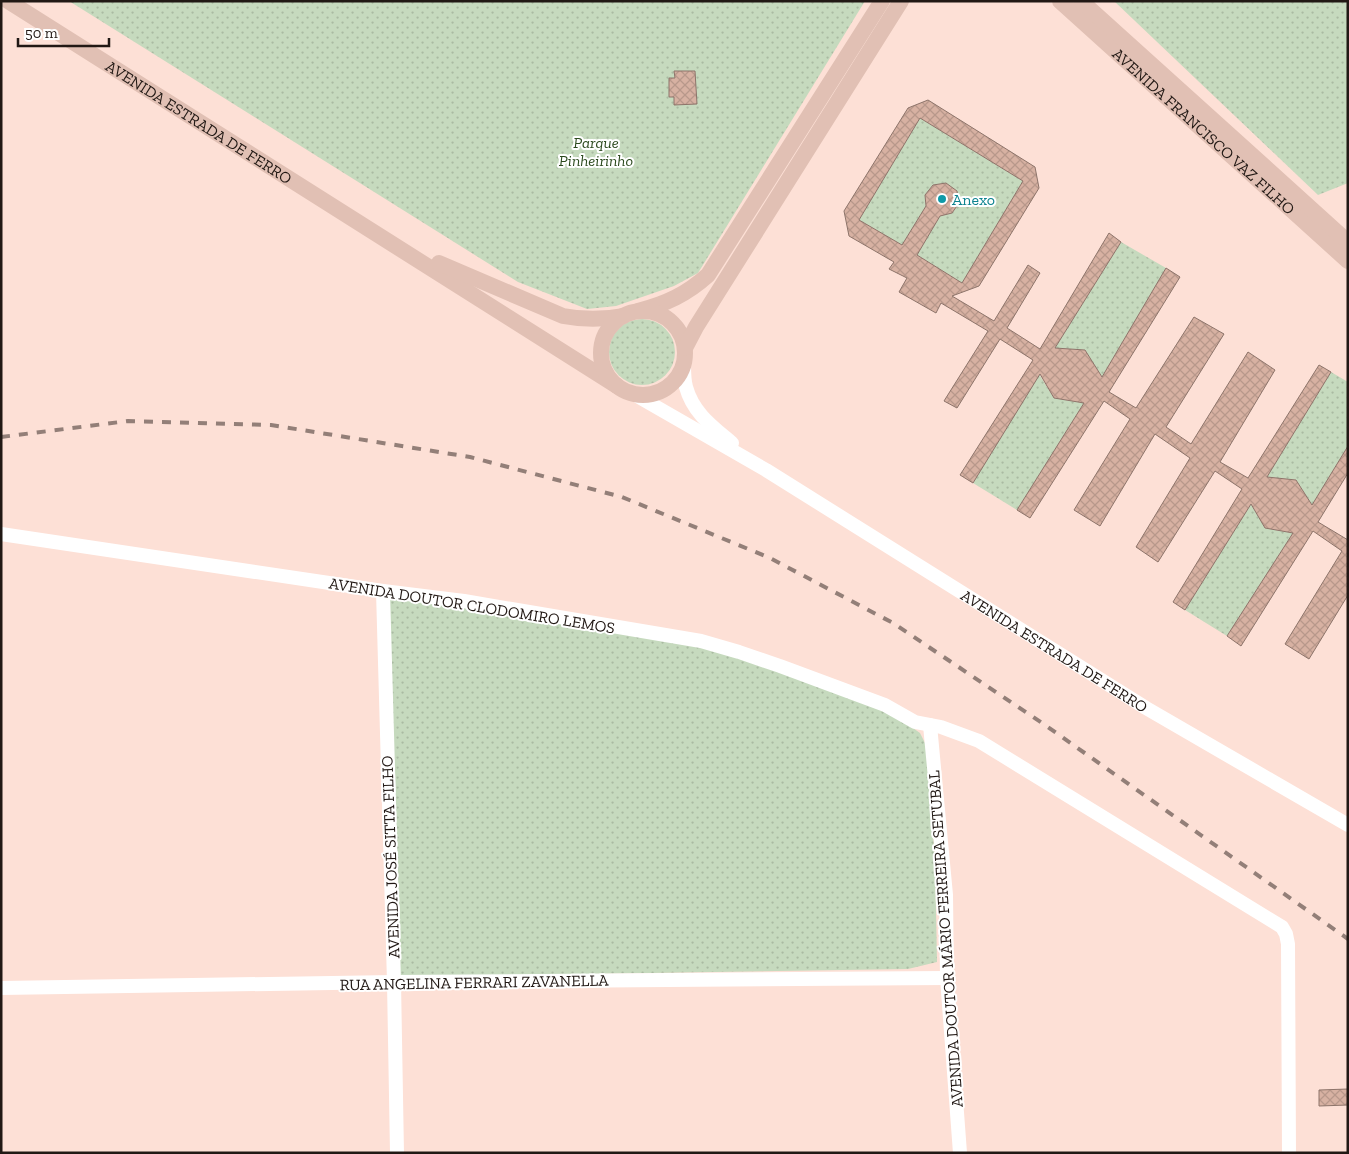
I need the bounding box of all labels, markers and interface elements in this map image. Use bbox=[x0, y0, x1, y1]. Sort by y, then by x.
scale bar bbox=[18, 15, 109, 47]
text: 50 m bbox=[25, 24, 58, 42]
street label: AVENIDA FRANCISCO VAZ FILHO bbox=[1109, 44, 1299, 219]
street label: AVENIDA ESTRADA DE FERRO bbox=[102, 56, 296, 188]
park label: Parque Pinheirinho bbox=[559, 133, 633, 170]
place label: Anexo bbox=[952, 190, 995, 209]
marker: Anexo bbox=[936, 193, 948, 205]
street label: AVENIDA DOUTOR CLODOMIRO LEMOS bbox=[328, 573, 616, 637]
street label: AVENIDA ESTRADA DE FERRO bbox=[957, 586, 1151, 717]
street label: AVENIDA JOSÉ SITTA FILHO bbox=[377, 755, 404, 959]
street label: AVENIDA DOUTOR MÁRIO FERREIRA SETUBAL bbox=[924, 770, 967, 1108]
street label: RUA ANGELINA FERRARI ZAVANELLA bbox=[339, 971, 609, 994]

